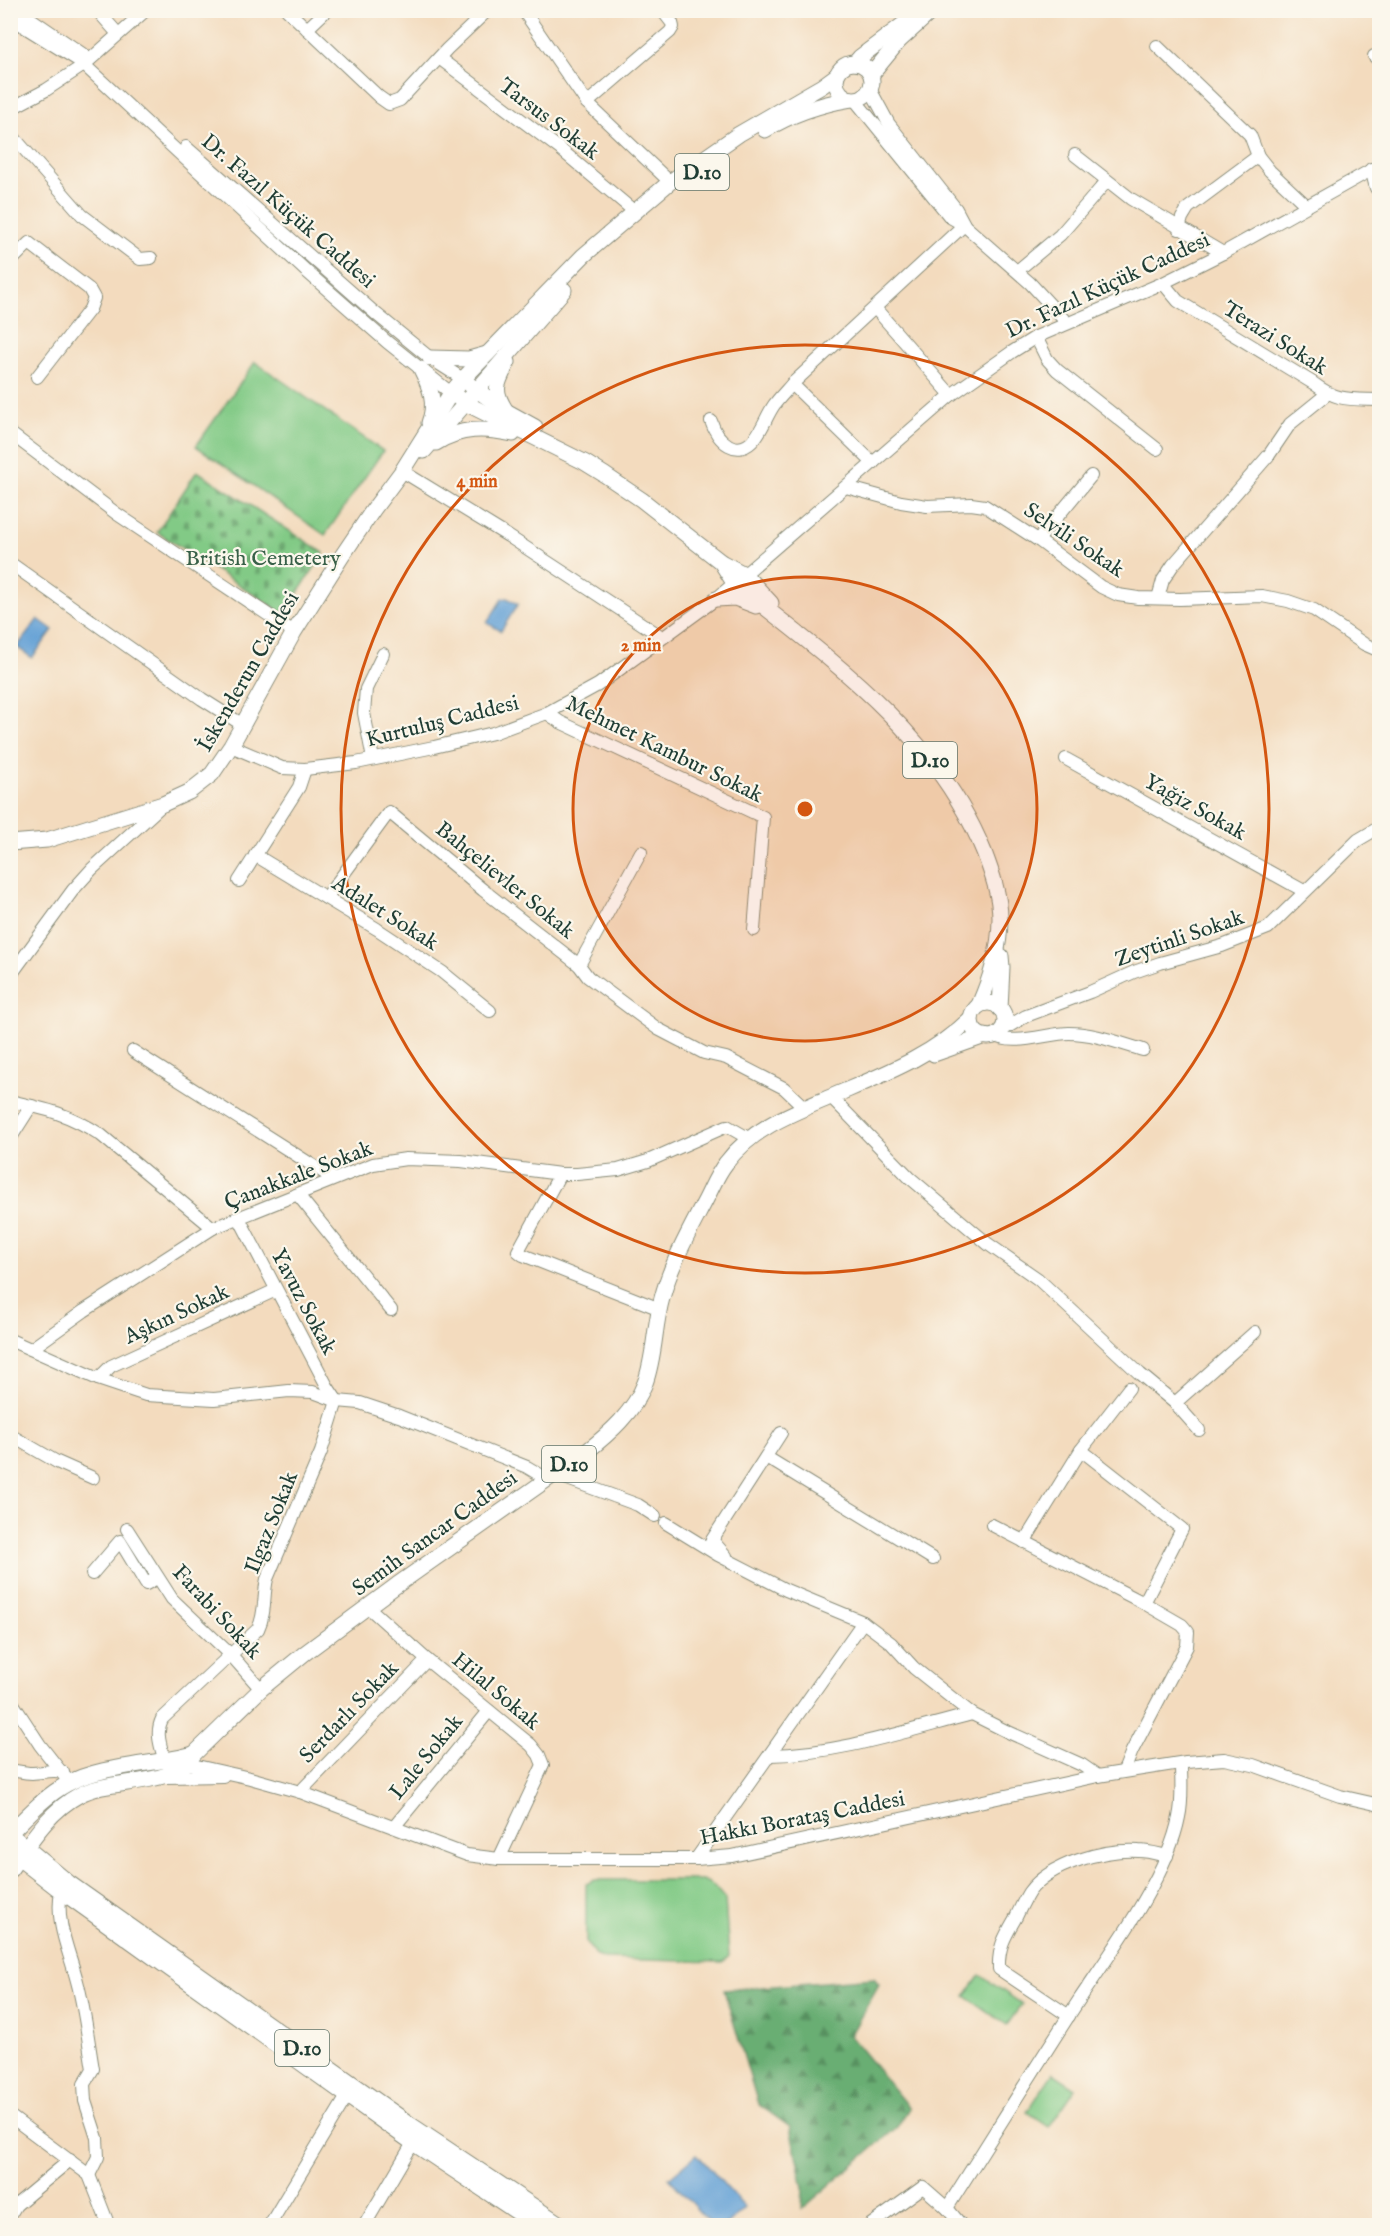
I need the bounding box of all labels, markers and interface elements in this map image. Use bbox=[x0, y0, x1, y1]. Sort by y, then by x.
street label: Tarsus Sokak bbox=[493, 72, 605, 167]
street label: Dr. Fazıl Küçük Caddesi bbox=[195, 128, 381, 295]
road number: D.10 bbox=[675, 154, 729, 190]
street label: Dr. Fazıl Küçük Caddesi bbox=[1001, 226, 1215, 345]
street label: Terazi Sokak bbox=[1217, 295, 1333, 382]
text: 4 min bbox=[456, 471, 498, 494]
street label: Selvili Sokak bbox=[1018, 497, 1130, 585]
park label: British Cemetery bbox=[185, 545, 341, 573]
street label: İskenderun Caddesi bbox=[191, 587, 306, 757]
text: 2 min bbox=[621, 635, 662, 658]
street label: Kurtuluş Caddesi bbox=[363, 689, 522, 754]
street label: Mehmet Kambur Sokak bbox=[561, 690, 768, 810]
road number: D.10 bbox=[903, 742, 957, 778]
street label: Yağiz Sokak bbox=[1139, 768, 1251, 847]
centre of rings bbox=[795, 799, 815, 819]
street label: Bahçelievler Sokak bbox=[429, 816, 581, 946]
street label: Adalet Sokak bbox=[326, 869, 444, 958]
street label: Zeytinli Sokak bbox=[1112, 904, 1248, 974]
street label: Çanakkale Sokak bbox=[221, 1135, 377, 1217]
street label: Yavuz Sokak bbox=[264, 1244, 343, 1360]
street label: Aşkın Sokak bbox=[119, 1278, 234, 1352]
road number: D.10 bbox=[542, 1446, 596, 1482]
street label: Semih Sancar Caddesi bbox=[347, 1464, 523, 1603]
street label: Ilgaz Sokak bbox=[239, 1467, 305, 1578]
street label: Farabi Sokak bbox=[166, 1559, 268, 1666]
street label: Hilal Sokak bbox=[446, 1646, 546, 1737]
street label: Serdarlı Sokak bbox=[294, 1655, 405, 1769]
street label: Lale Sokak bbox=[384, 1709, 470, 1806]
street label: Hakkı Borataş Caddesi bbox=[697, 1785, 908, 1853]
road number: D.10 bbox=[275, 2030, 329, 2066]

